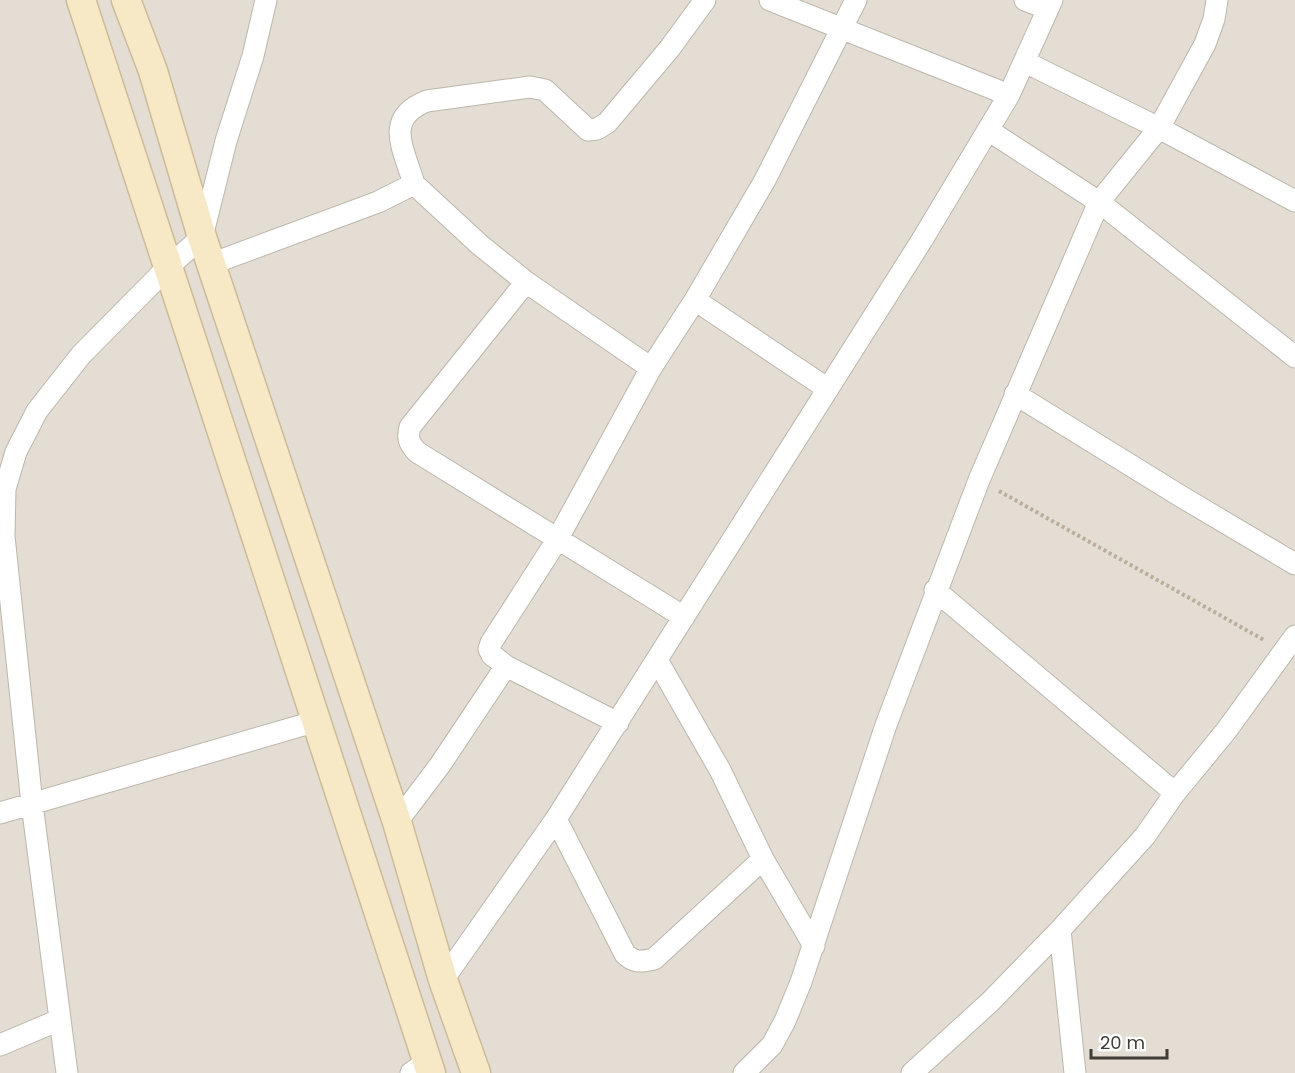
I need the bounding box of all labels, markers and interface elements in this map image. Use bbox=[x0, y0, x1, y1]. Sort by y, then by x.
scale bar bbox=[1091, 1022, 1168, 1060]
text: 20 m bbox=[1100, 1030, 1145, 1055]

